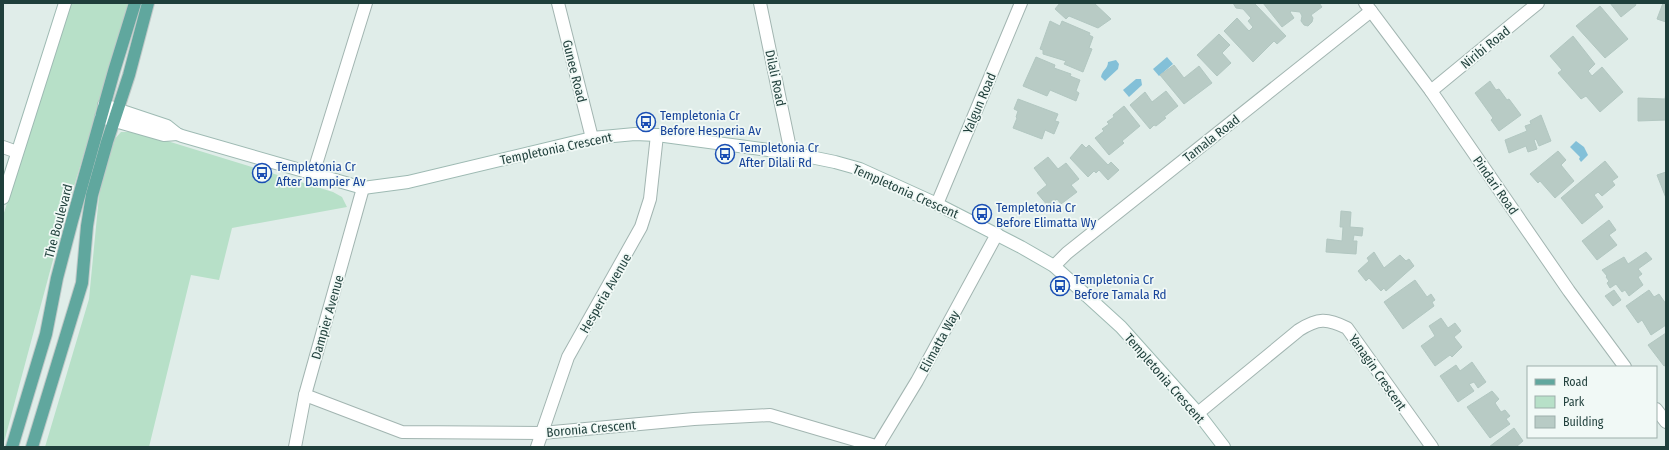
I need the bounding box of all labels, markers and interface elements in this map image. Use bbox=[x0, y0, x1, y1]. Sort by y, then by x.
street label: Niribi Road bbox=[1458, 23, 1513, 72]
street label: Gunee Road bbox=[560, 38, 590, 104]
street label: Dilali Road bbox=[762, 49, 789, 108]
street label: Yalgun Road bbox=[960, 70, 999, 136]
place label: Templetonia Cr Before Hesperia Av bbox=[660, 108, 761, 138]
bus stop icon: Templetonia Cr Before Hesperia Av bbox=[635, 111, 657, 133]
street label: Tamala Road bbox=[1180, 112, 1243, 165]
street label: Templetonia Crescent bbox=[499, 129, 614, 168]
place label: Templetonia Cr After Dilali Rd bbox=[739, 140, 819, 170]
bus stop icon: Templetonia Cr After Dilali Rd bbox=[714, 143, 736, 165]
street label: Pindari Road bbox=[1470, 153, 1521, 217]
place label: Templetonia Cr After Dampier Av bbox=[276, 159, 366, 189]
street label: Templetonia Crescent bbox=[851, 161, 962, 222]
bus stop icon: Templetonia Cr After Dampier Av bbox=[251, 162, 273, 184]
street label: The Boulevard bbox=[41, 183, 76, 260]
place label: Templetonia Cr Before Elimatta Wy bbox=[996, 200, 1097, 230]
bus stop icon: Templetonia Cr Before Elimatta Wy bbox=[971, 203, 993, 225]
street label: Hesperia Avenue bbox=[577, 251, 634, 336]
place label: Templetonia Cr Before Tamala Rd bbox=[1074, 272, 1167, 302]
street label: Dampier Avenue bbox=[308, 273, 347, 361]
bus stop icon: Templetonia Cr Before Tamala Rd bbox=[1049, 275, 1071, 297]
street label: Elimatta Way bbox=[916, 308, 963, 375]
street label: Templetonia Crescent bbox=[1121, 330, 1208, 427]
street label: Yanagin Crescent bbox=[1346, 331, 1410, 414]
legend bbox=[1527, 366, 1657, 438]
text: Road bbox=[1563, 375, 1588, 389]
text: Park bbox=[1563, 395, 1585, 409]
text: Building bbox=[1563, 415, 1604, 429]
street label: Boronia Crescent bbox=[546, 417, 637, 440]

